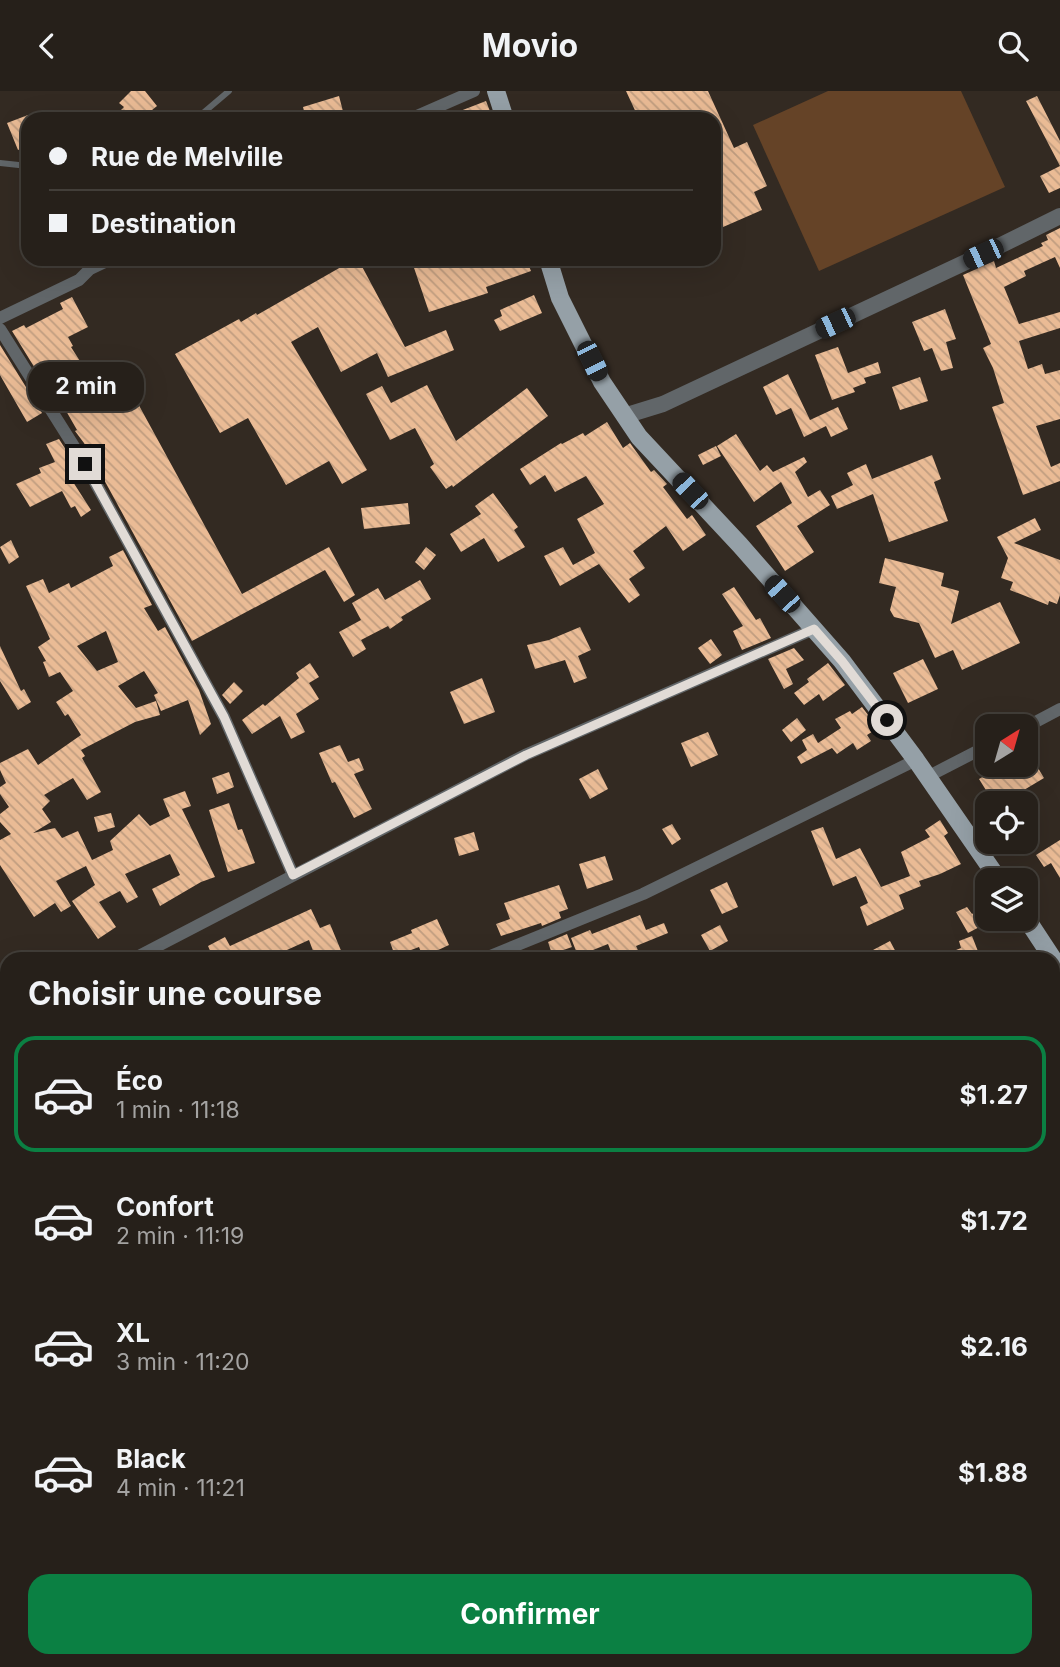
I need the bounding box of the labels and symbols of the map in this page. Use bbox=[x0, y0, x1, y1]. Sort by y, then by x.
car bbox=[960, 236, 1007, 272]
car bbox=[812, 305, 859, 341]
car bbox=[574, 338, 611, 384]
callout: 2 min bbox=[27, 363, 143, 411]
route end bbox=[69, 448, 101, 480]
car bbox=[668, 468, 713, 514]
car bbox=[761, 571, 804, 617]
route start bbox=[871, 704, 903, 736]
north arrow bbox=[975, 714, 1038, 777]

